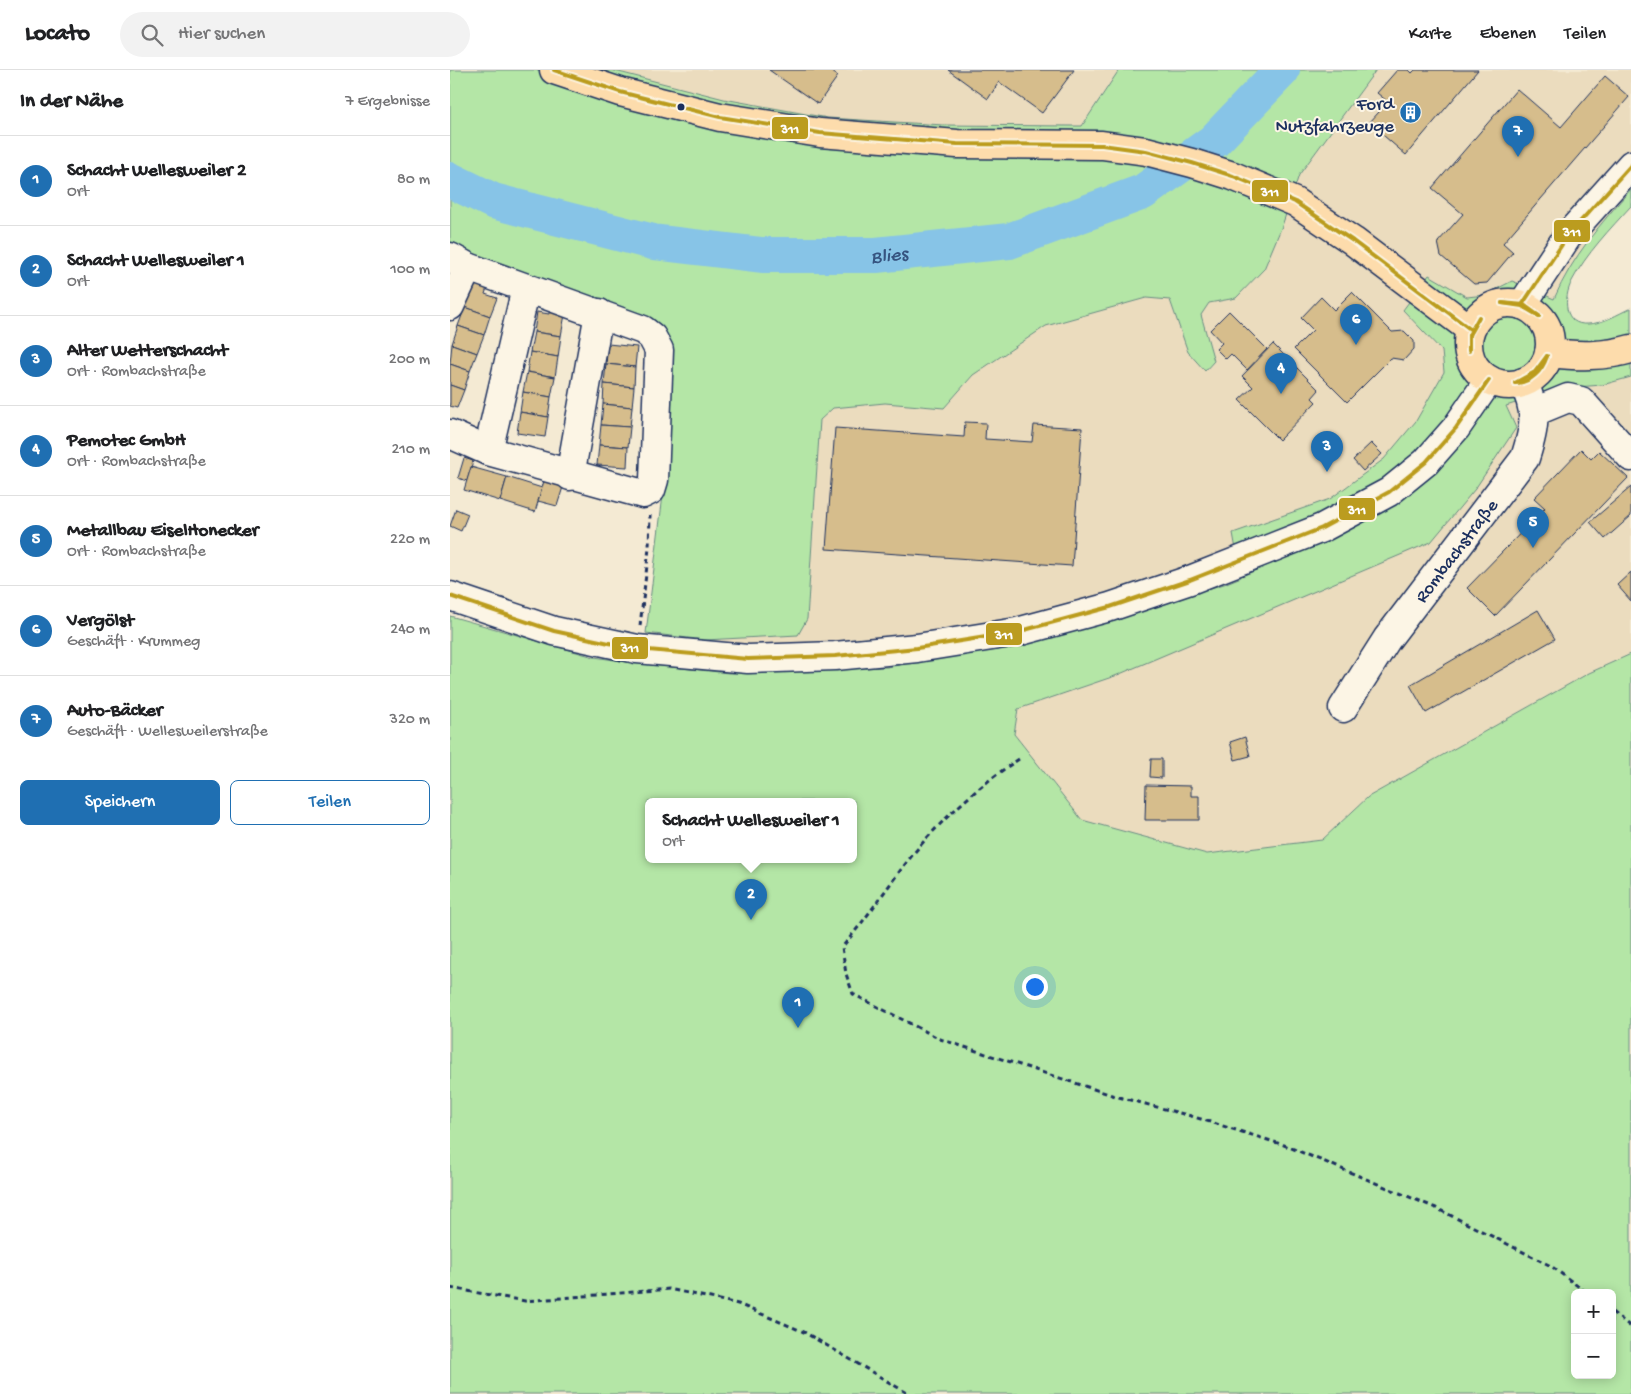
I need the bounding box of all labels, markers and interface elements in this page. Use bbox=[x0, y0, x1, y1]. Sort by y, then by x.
search box bbox=[120, 12, 470, 57]
text: Locato bbox=[25, 20, 90, 49]
icon: search bbox=[138, 21, 166, 49]
text: Hier suchen bbox=[178, 23, 265, 46]
text: Karte bbox=[1409, 24, 1452, 45]
text: Ebenen bbox=[1480, 24, 1536, 45]
text: Teilen bbox=[1564, 24, 1606, 45]
text: In der Nähe bbox=[20, 90, 123, 115]
text: 7 Ergebnisse bbox=[345, 93, 430, 112]
place label: Ford Nutzfahrzeuge bbox=[1276, 94, 1396, 139]
building icon: Ford Nutzfahrzeuge bbox=[1398, 101, 1422, 125]
unlabelled marker bbox=[676, 102, 686, 112]
line badge: 311 bbox=[771, 116, 809, 140]
pin: 7 bbox=[1502, 116, 1534, 157]
text: 311 bbox=[780, 122, 800, 139]
text: Schacht Wellesweiler 2 bbox=[67, 160, 246, 183]
text: 1 bbox=[33, 171, 39, 190]
text: 80 m bbox=[397, 171, 430, 190]
line badge: 311 bbox=[1251, 179, 1289, 203]
text: Ort bbox=[67, 183, 89, 202]
text: 311 bbox=[1260, 185, 1280, 202]
line badge: 311 bbox=[1553, 219, 1591, 243]
text: 311 bbox=[1562, 225, 1582, 242]
water label: Blies bbox=[871, 244, 911, 270]
text: Schacht Wellesweiler 1 bbox=[67, 250, 245, 273]
text: 2 bbox=[32, 261, 40, 280]
text: 100 m bbox=[390, 261, 430, 280]
text: Ort bbox=[67, 273, 89, 292]
pin: 6 bbox=[1340, 304, 1372, 345]
text: Alter Wetterschacht bbox=[67, 340, 228, 363]
text: 3 bbox=[32, 351, 40, 370]
text: 200 m bbox=[389, 351, 430, 370]
pin: 4 bbox=[1265, 353, 1297, 394]
text: Ort · Rombachstraße bbox=[67, 363, 206, 382]
text: Pemotec GmbH bbox=[67, 430, 186, 453]
pin: 3 bbox=[1311, 431, 1343, 472]
text: 4 bbox=[32, 441, 40, 460]
text: 210 m bbox=[391, 441, 430, 460]
text: Ort · Rombachstraße bbox=[67, 453, 206, 472]
street label: Rombachstraße bbox=[1411, 495, 1505, 608]
line badge: 311 bbox=[1338, 497, 1376, 521]
text: 311 bbox=[1347, 503, 1367, 520]
pin: 5 bbox=[1517, 507, 1549, 548]
text: Metallbau EiselHonecker bbox=[67, 520, 259, 543]
text: 5 bbox=[32, 531, 40, 550]
text: 220 m bbox=[390, 531, 430, 550]
text: Ort · Rombachstraße bbox=[67, 543, 206, 562]
text: Vergölst bbox=[67, 610, 134, 633]
text: 6 bbox=[32, 621, 40, 640]
text: 240 m bbox=[390, 621, 430, 640]
line badge: 311 bbox=[985, 622, 1023, 646]
text: 311 bbox=[994, 628, 1014, 645]
text: Geschäft · Krummeg bbox=[67, 633, 200, 652]
line badge: 311 bbox=[611, 636, 649, 660]
text: 311 bbox=[620, 641, 640, 658]
text: Auto-Bäcker bbox=[67, 700, 162, 723]
text: 7 bbox=[32, 711, 40, 730]
text: 320 m bbox=[390, 711, 430, 730]
text: Geschäft · Wellesweilerstraße bbox=[67, 723, 268, 742]
button: Speichern bbox=[20, 780, 220, 825]
button: Teilen bbox=[230, 780, 430, 825]
popup bbox=[645, 798, 857, 863]
text: Schacht Wellesweiler 1 bbox=[662, 810, 840, 833]
text: Ort bbox=[662, 833, 684, 852]
pin: 2 bbox=[735, 879, 767, 920]
your location bbox=[1022, 974, 1048, 1000]
pin: 1 bbox=[782, 987, 814, 1028]
map controls bbox=[1571, 1289, 1616, 1379]
button: + bbox=[1571, 1289, 1616, 1334]
button: − bbox=[1571, 1334, 1616, 1379]

